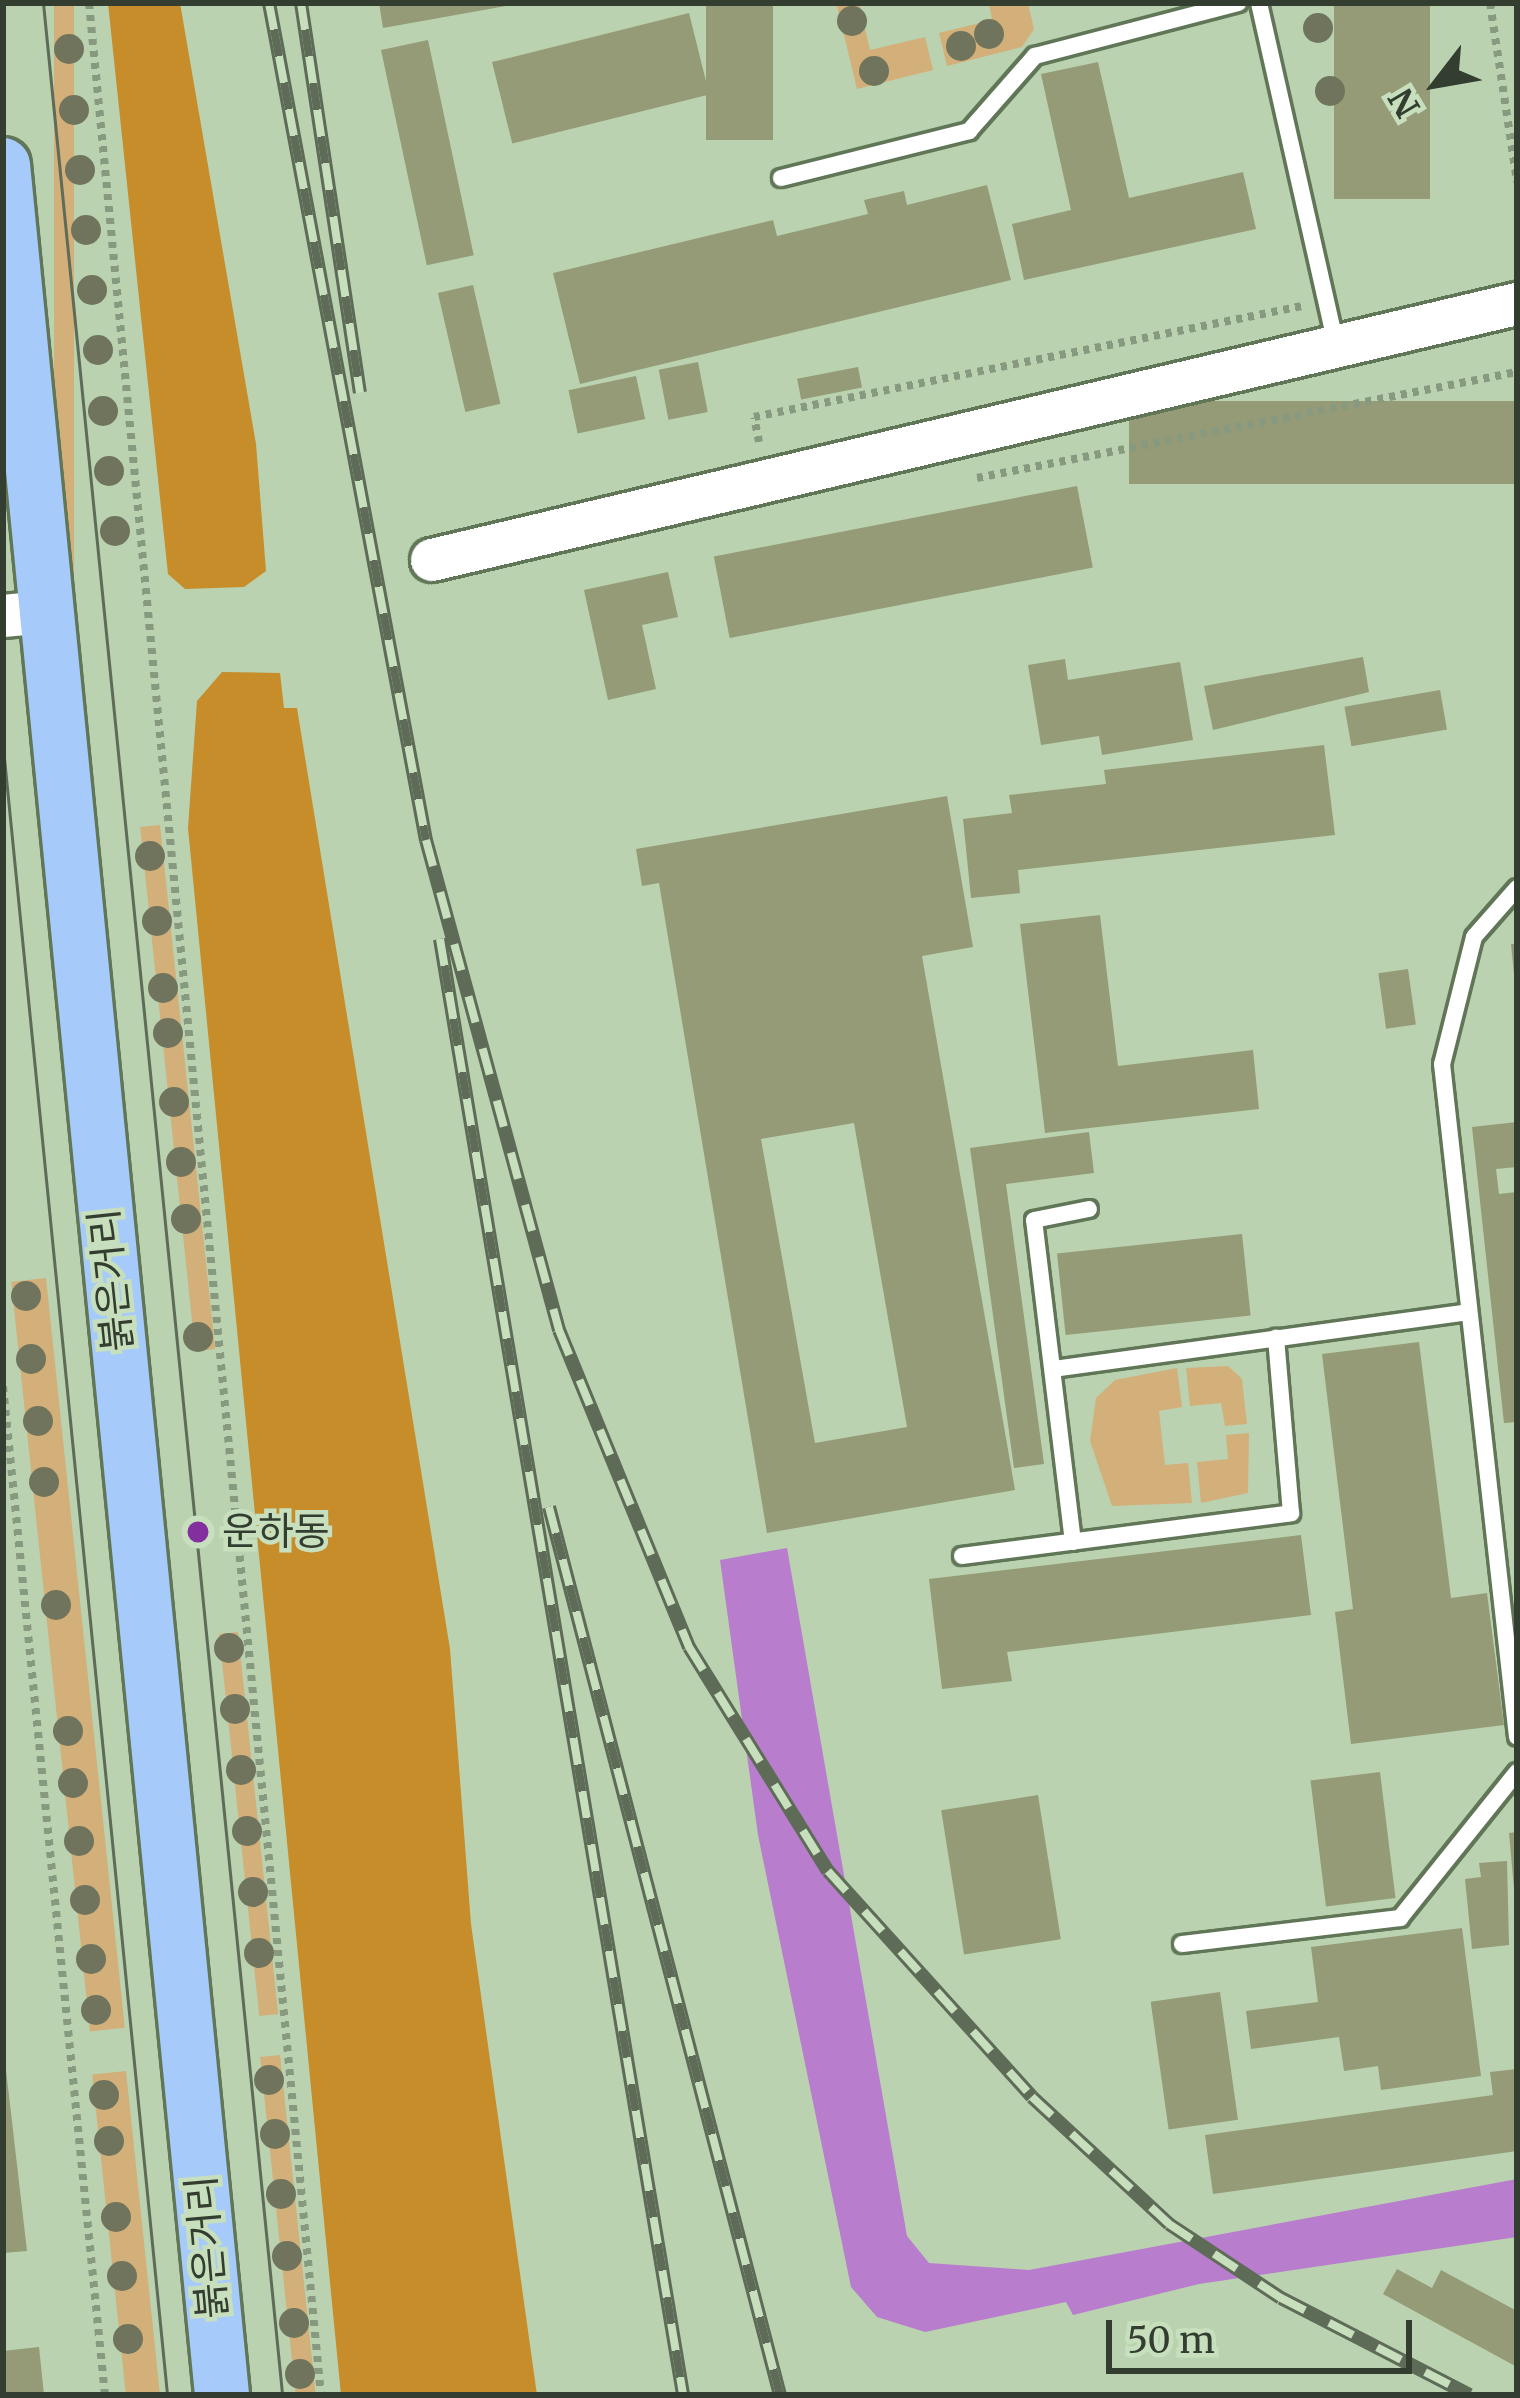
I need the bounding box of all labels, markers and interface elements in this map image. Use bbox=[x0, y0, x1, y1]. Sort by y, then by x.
north arrow bbox=[1376, 24, 1496, 144]
text: N bbox=[1380, 81, 1429, 125]
street label: 붉은거리 bbox=[81, 1206, 143, 1354]
place label: 운하동 bbox=[222, 1509, 330, 1555]
marker: 운하동 bbox=[185, 1519, 211, 1545]
street label: 붉은거리 bbox=[178, 2173, 238, 2321]
scale bar bbox=[1112, 2296, 1418, 2370]
text: 50 m bbox=[1127, 2318, 1215, 2363]

